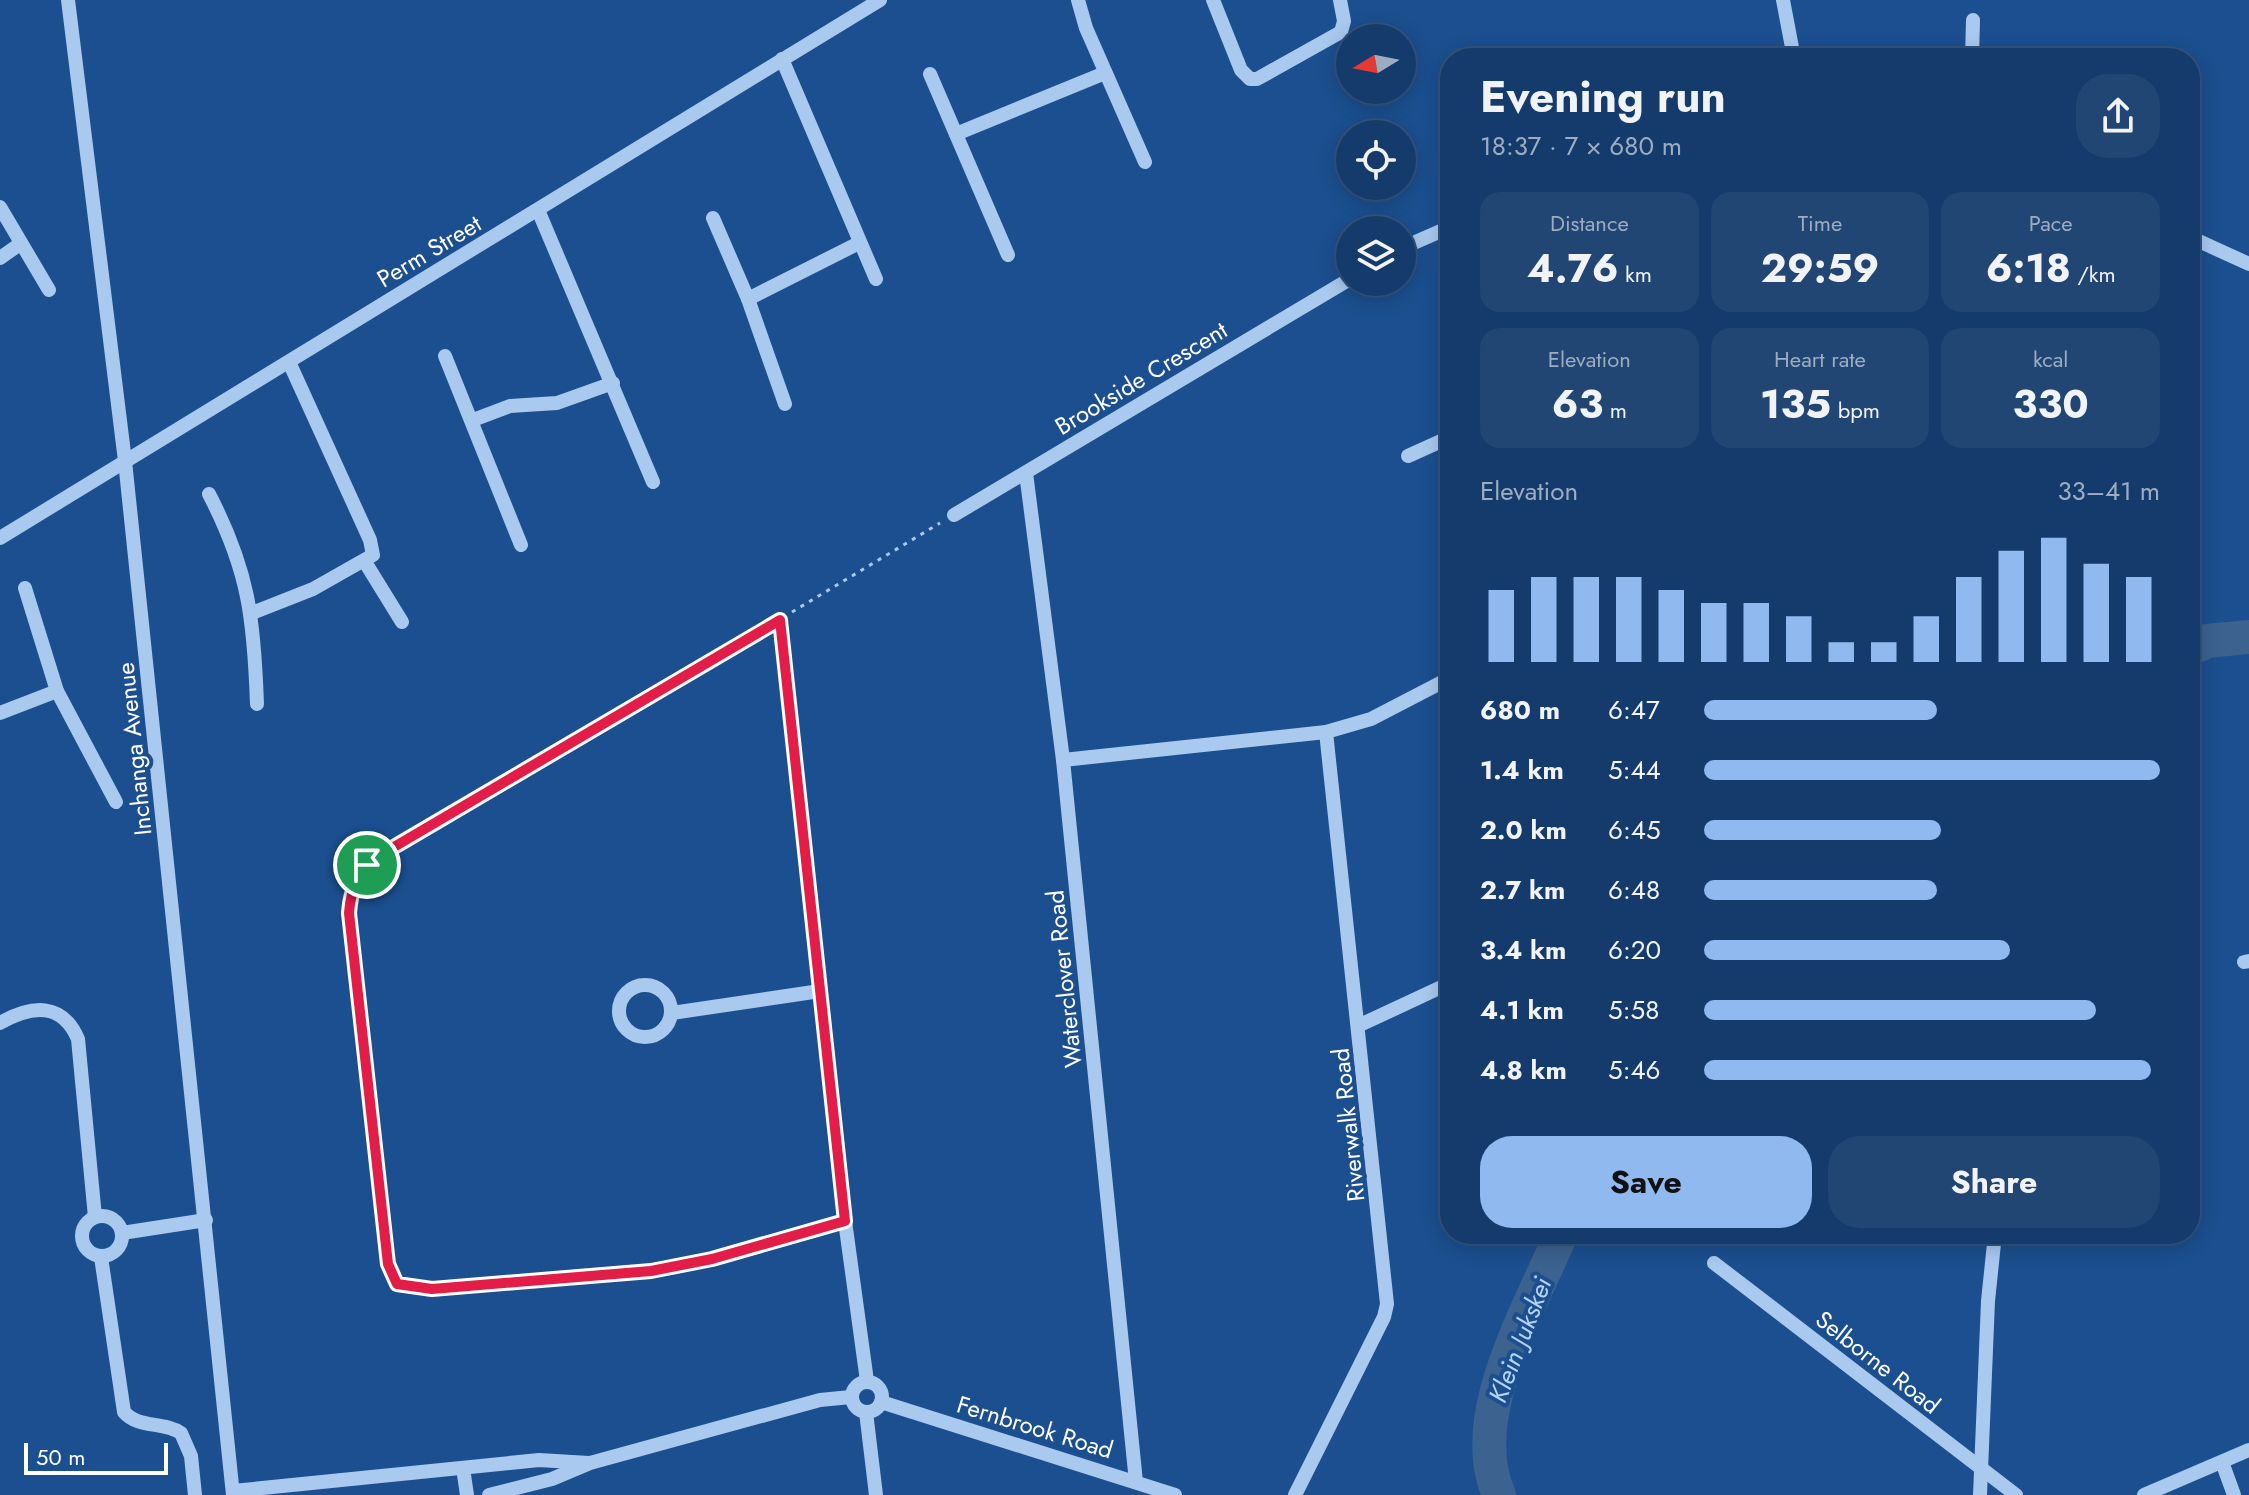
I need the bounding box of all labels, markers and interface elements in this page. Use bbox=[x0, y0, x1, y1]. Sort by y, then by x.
north arrow bbox=[1336, 24, 1416, 104]
map controls bbox=[1336, 24, 1416, 296]
text: Evening run bbox=[1480, 65, 1726, 129]
button: share bbox=[2076, 74, 2160, 158]
button: locate bbox=[1336, 120, 1416, 200]
text: 18:37 · 7 × 680 m bbox=[1480, 127, 1682, 165]
street label: Perm Street bbox=[370, 206, 488, 296]
text: Distance bbox=[1550, 207, 1629, 239]
text: Time bbox=[1798, 207, 1842, 239]
text: Pace bbox=[2029, 207, 2073, 239]
button: layers bbox=[1336, 216, 1416, 296]
text: 4.76 bbox=[1527, 239, 1618, 297]
text: 29:59 bbox=[1761, 239, 1879, 297]
text: 6:18 bbox=[1986, 239, 2071, 297]
text: km bbox=[1618, 258, 1652, 290]
text: /km bbox=[2071, 258, 2116, 290]
street label: Brookside Crescent bbox=[1048, 312, 1234, 443]
text: Elevation bbox=[1548, 343, 1631, 375]
text: Heart rate bbox=[1774, 343, 1866, 375]
text: kcal bbox=[2033, 343, 2068, 375]
text: 63 bbox=[1552, 375, 1603, 433]
text: 135 bbox=[1760, 375, 1831, 433]
text: 330 bbox=[2013, 375, 2089, 433]
text: m bbox=[1603, 394, 1627, 426]
text: bpm bbox=[1831, 394, 1880, 426]
text: Elevation bbox=[1480, 472, 1578, 510]
text: 33–41 m bbox=[2057, 472, 2160, 510]
street label: Inchanga Avenue bbox=[108, 661, 160, 837]
text: 680 m bbox=[1480, 691, 1560, 729]
text: 6:47 bbox=[1608, 691, 1660, 729]
text: 1.4 km bbox=[1480, 751, 1564, 789]
text: 5:44 bbox=[1608, 751, 1661, 789]
text: 2.0 km bbox=[1480, 811, 1567, 849]
text: 6:45 bbox=[1608, 811, 1661, 849]
pin bbox=[333, 831, 401, 899]
icon: arrive bbox=[345, 843, 389, 887]
text: 2.7 km bbox=[1480, 871, 1565, 909]
text: 6:48 bbox=[1608, 871, 1660, 909]
street label: Waterclover Road bbox=[1037, 888, 1091, 1070]
text: 3.4 km bbox=[1480, 931, 1566, 969]
text: 6:20 bbox=[1608, 931, 1661, 969]
text: 4.1 km bbox=[1480, 991, 1564, 1029]
text: 5:58 bbox=[1608, 991, 1659, 1029]
street label: Riverwalk Road bbox=[1323, 1047, 1373, 1203]
text: 4.8 km bbox=[1480, 1051, 1567, 1089]
text: 5:46 bbox=[1608, 1051, 1661, 1089]
button: Save bbox=[1480, 1136, 1812, 1228]
button: Share bbox=[1828, 1136, 2160, 1228]
water label: Klein Jukskei bbox=[1479, 1271, 1561, 1408]
street label: Selborne Road bbox=[1808, 1302, 1948, 1422]
street label: Fernbrook Road bbox=[953, 1387, 1117, 1467]
scale bar bbox=[24, 1439, 168, 1475]
text: 50 m bbox=[36, 1441, 85, 1473]

